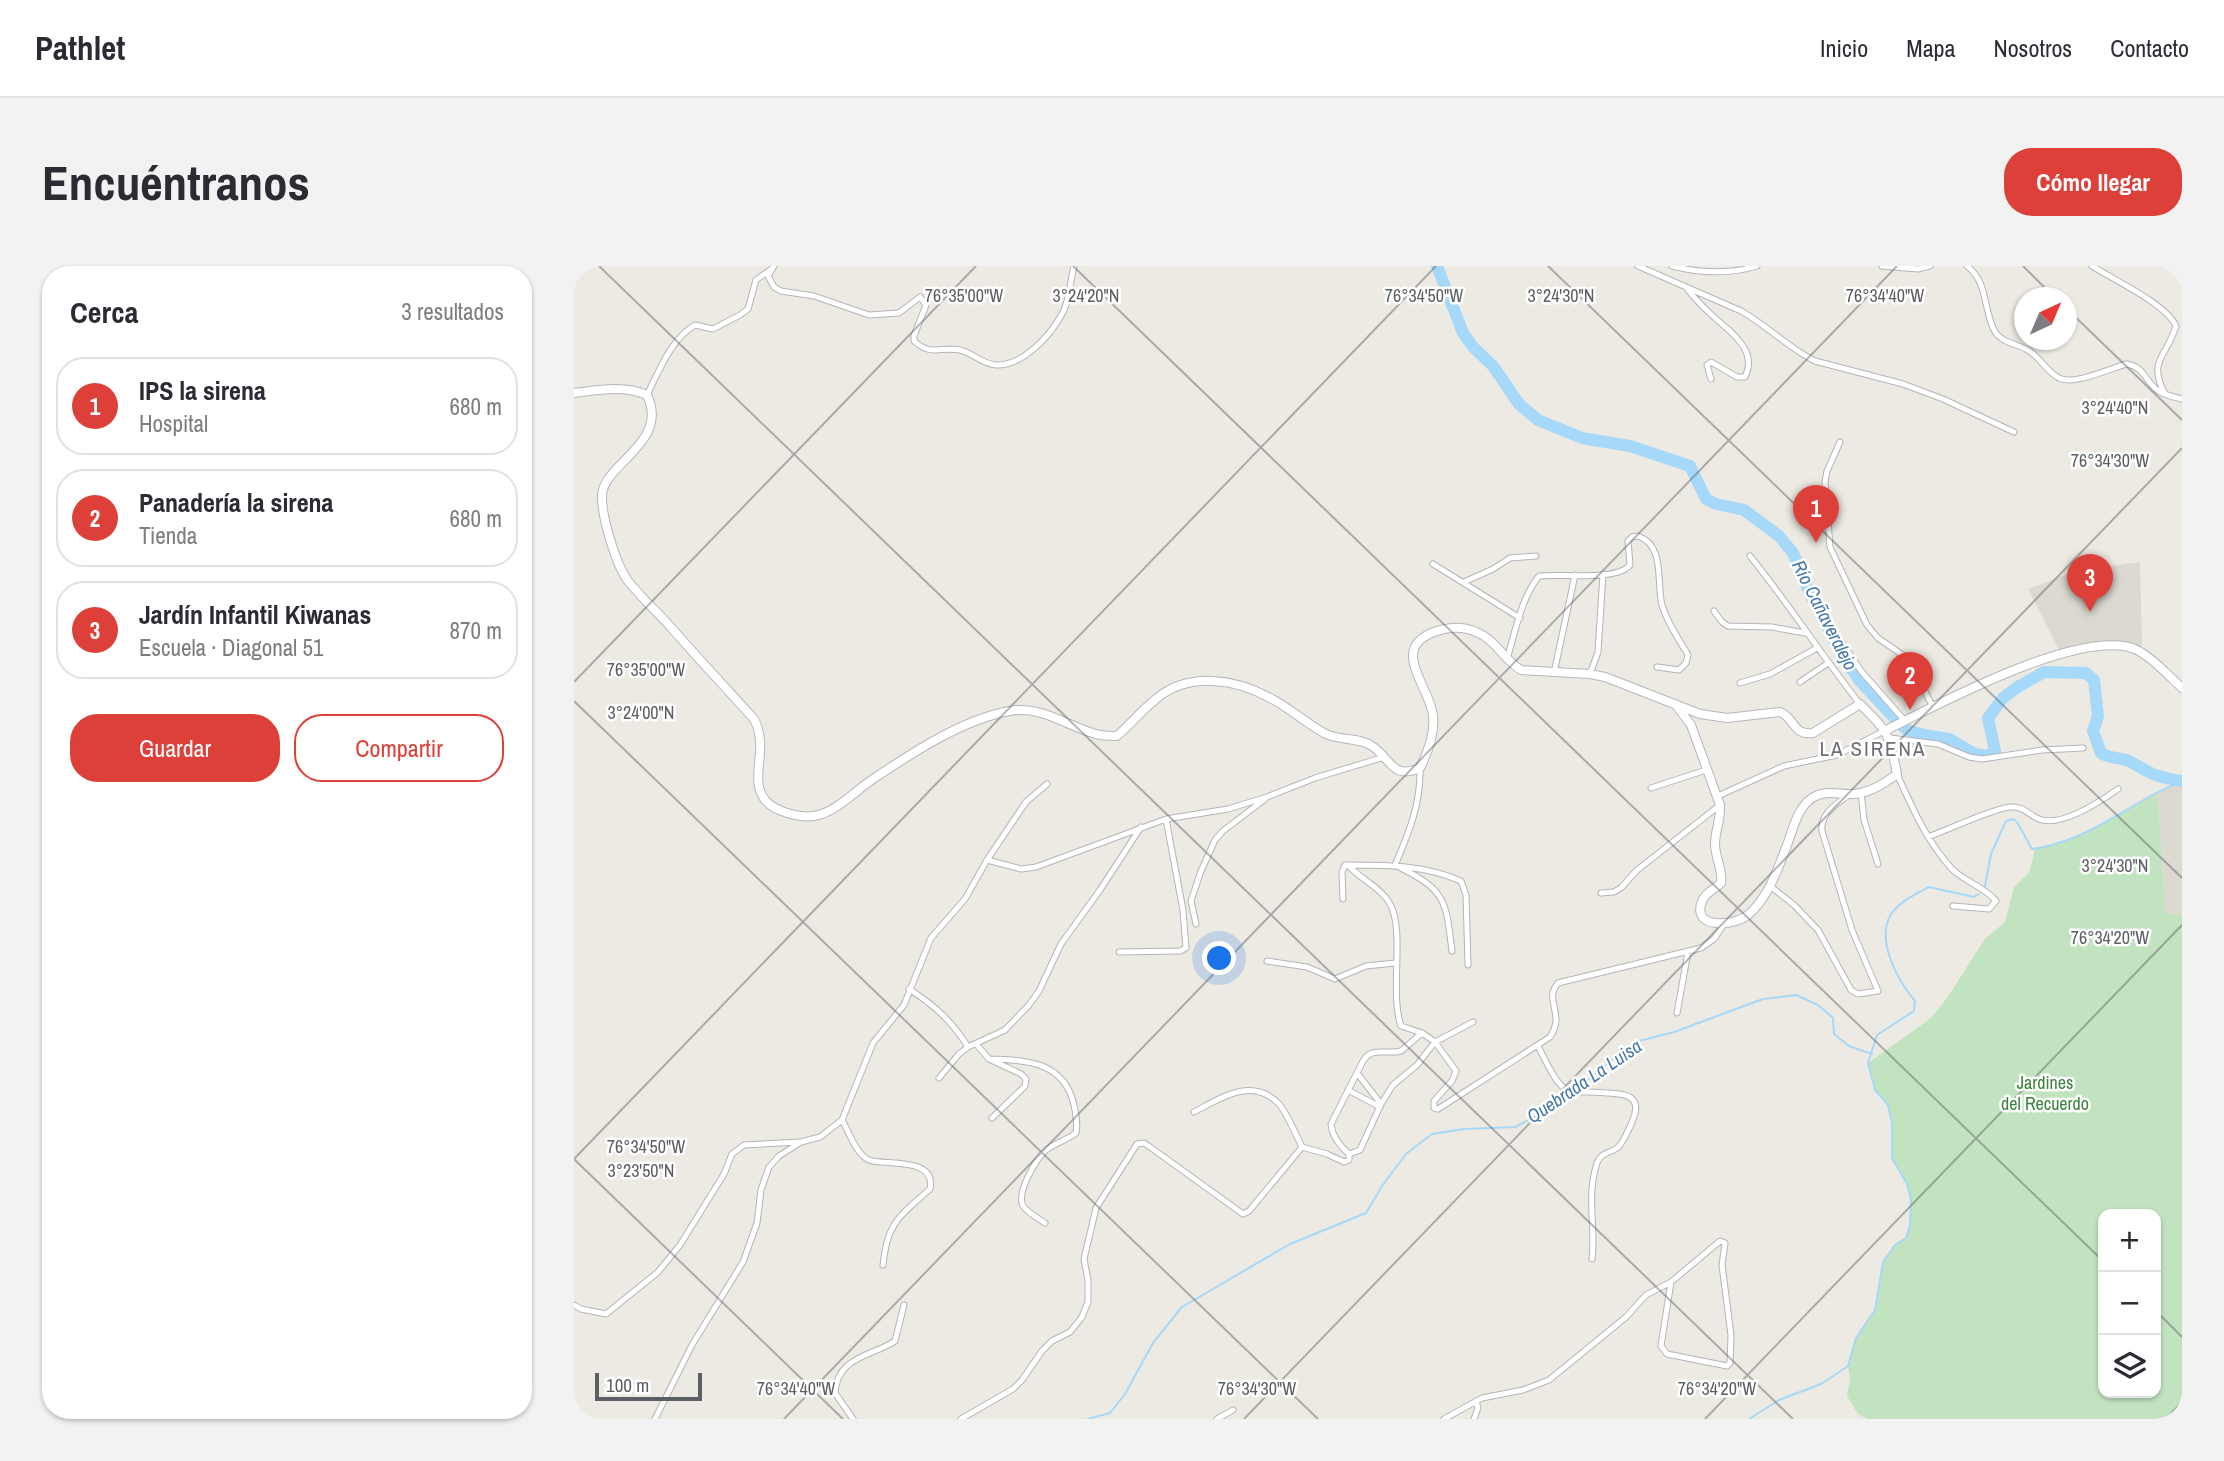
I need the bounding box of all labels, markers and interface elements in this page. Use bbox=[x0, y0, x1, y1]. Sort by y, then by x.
text: Pathlet bbox=[35, 26, 125, 70]
text: Inicio bbox=[1820, 32, 1868, 64]
text: Mapa bbox=[1906, 32, 1955, 64]
text: Nosotros bbox=[1993, 32, 2072, 64]
text: Contacto bbox=[2110, 32, 2189, 64]
button: Cómo llegar bbox=[2004, 148, 2182, 216]
text: Encuéntranos bbox=[42, 149, 310, 215]
text: 76°35'00"W bbox=[925, 283, 1003, 308]
text: 3°24'20"N bbox=[1053, 283, 1119, 308]
text: 76°34'50"W bbox=[1385, 283, 1463, 308]
text: 3°24'30"N bbox=[1528, 283, 1594, 308]
text: 76°34'40"W bbox=[1846, 283, 1924, 308]
north arrow bbox=[2014, 287, 2077, 350]
text: Cerca bbox=[70, 292, 138, 332]
text: 3 resultados bbox=[401, 296, 504, 327]
text: IPS la sirena bbox=[139, 373, 266, 408]
text: 1 bbox=[90, 391, 100, 422]
text: 680 m bbox=[450, 391, 502, 422]
text: 3°24'40"N bbox=[2082, 395, 2148, 420]
text: Hospital bbox=[139, 408, 208, 439]
text: 76°34'30"W bbox=[2071, 448, 2149, 473]
text: Panadería la sirena bbox=[139, 485, 333, 520]
pin: 1 bbox=[1793, 485, 1839, 543]
text: 2 bbox=[90, 503, 100, 534]
text: 680 m bbox=[450, 503, 502, 534]
text: Tienda bbox=[139, 520, 197, 551]
pin: 3 bbox=[2067, 554, 2113, 612]
water label: Río Cañaveralejo bbox=[1786, 555, 1864, 675]
text: Jardín Infantil Kiwanas bbox=[139, 597, 371, 632]
text: 3 bbox=[90, 615, 100, 646]
text: 870 m bbox=[450, 615, 502, 646]
text: Escuela · Diagonal 51 bbox=[139, 632, 324, 663]
pin: 2 bbox=[1887, 652, 1933, 710]
text: 76°35'00"W bbox=[607, 657, 685, 682]
text: 3°24'00"N bbox=[608, 700, 674, 725]
button: Guardar bbox=[70, 714, 280, 782]
button: Compartir bbox=[294, 714, 504, 782]
district label: LA SIRENA bbox=[1819, 734, 1927, 763]
text: 3°24'30"N bbox=[2082, 853, 2148, 878]
text: 76°34'20"W bbox=[2071, 925, 2149, 950]
your location bbox=[1202, 941, 1236, 975]
water label: Quebrada La Luisa bbox=[1521, 1033, 1647, 1129]
park label: Jardines del Recuerdo bbox=[2001, 1070, 2089, 1116]
text: 76°34'50"W bbox=[607, 1134, 685, 1159]
text: 3°23'50"N bbox=[608, 1158, 674, 1183]
map controls bbox=[2098, 1209, 2161, 1398]
button: + bbox=[2098, 1209, 2161, 1272]
button: − bbox=[2098, 1272, 2161, 1335]
button: layers bbox=[2098, 1335, 2161, 1398]
scale bar bbox=[595, 1370, 702, 1402]
text: 100 m bbox=[606, 1372, 649, 1398]
text: 76°34'40"W bbox=[757, 1376, 835, 1401]
text: 76°34'30"W bbox=[1218, 1376, 1296, 1401]
text: 76°34'20"W bbox=[1678, 1376, 1756, 1401]

